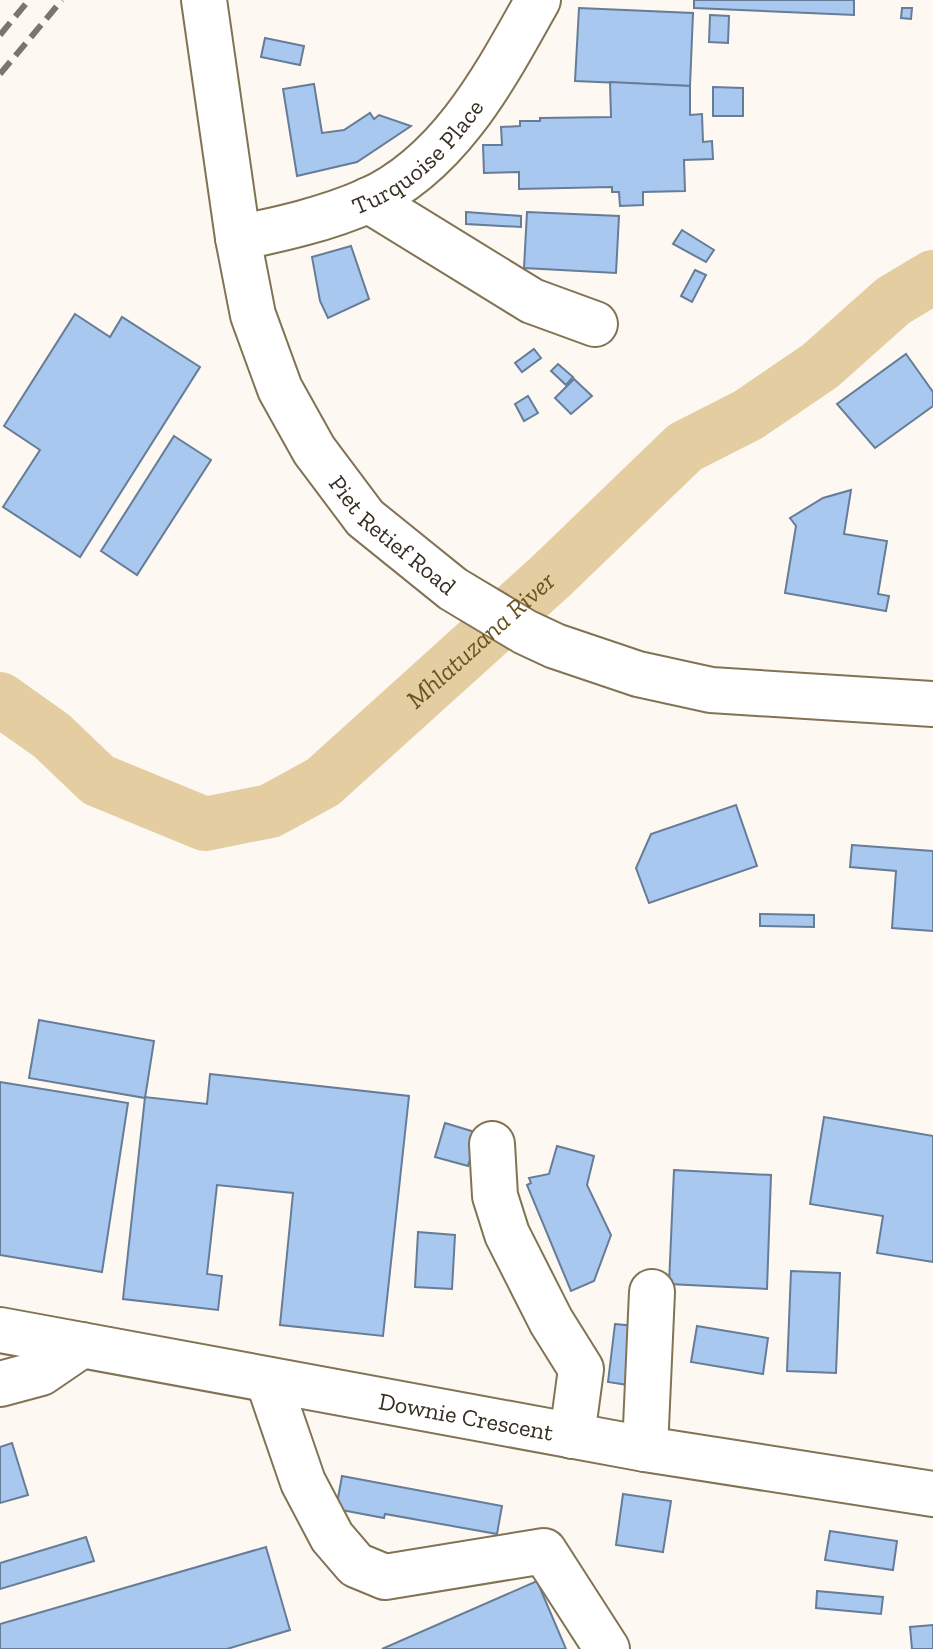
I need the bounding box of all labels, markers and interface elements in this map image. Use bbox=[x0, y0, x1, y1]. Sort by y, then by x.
street label: Turquoise Place bbox=[348, 93, 489, 220]
street label: Piet Retief Road bbox=[323, 469, 462, 600]
water label: Mhlatuzana River bbox=[400, 565, 561, 715]
street label: Downie Crescent bbox=[376, 1386, 556, 1446]

